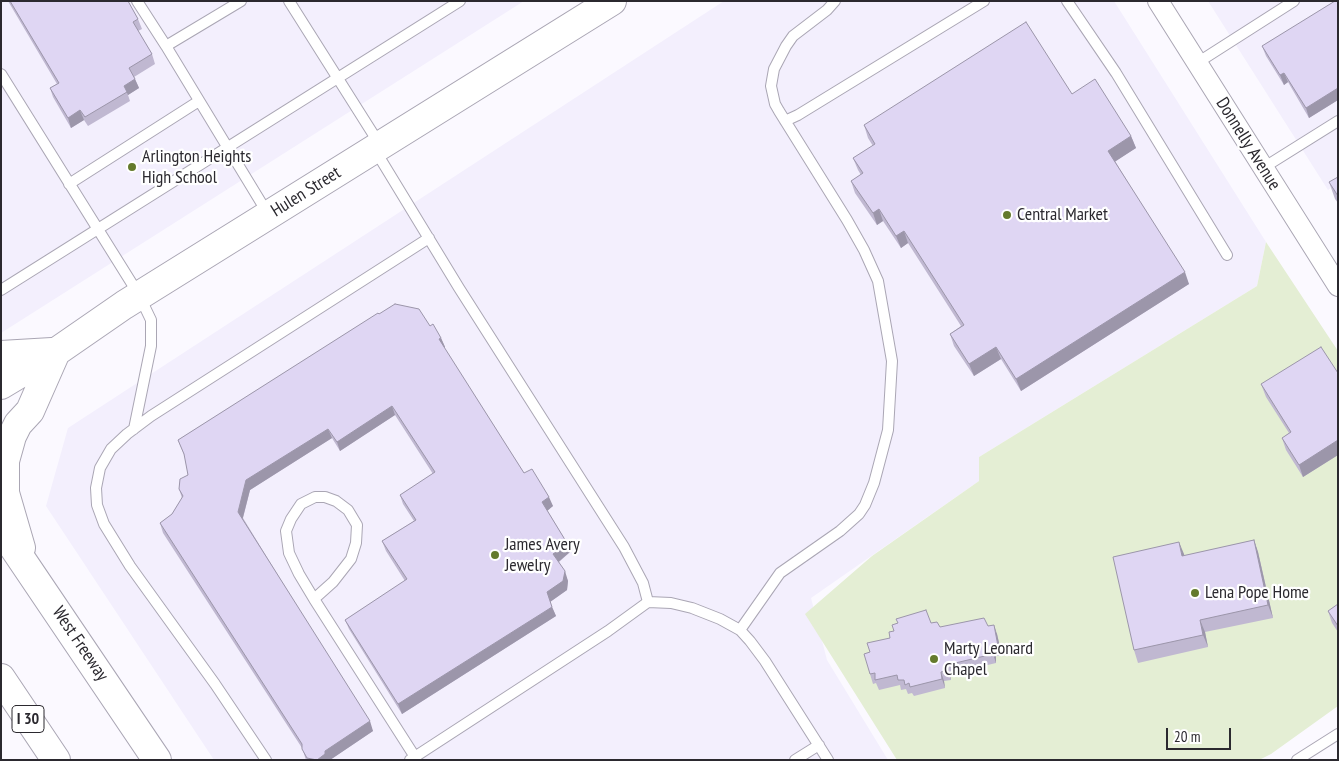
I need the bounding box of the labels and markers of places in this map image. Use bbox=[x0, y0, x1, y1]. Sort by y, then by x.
place label: Arlington Heights High School bbox=[142, 146, 251, 188]
marker: Arlington Heights High School bbox=[126, 161, 138, 173]
place label: Central Market bbox=[1017, 204, 1108, 226]
marker: Central Market bbox=[1001, 209, 1013, 221]
place label: James Avery Jewelry bbox=[505, 534, 580, 576]
marker: James Avery Jewelry bbox=[489, 549, 501, 561]
place label: Lena Pope Home bbox=[1205, 582, 1309, 604]
marker: Lena Pope Home bbox=[1189, 587, 1201, 599]
place label: Marty Leonard Chapel bbox=[944, 638, 1033, 681]
marker: Marty Leonard Chapel bbox=[928, 653, 940, 665]

